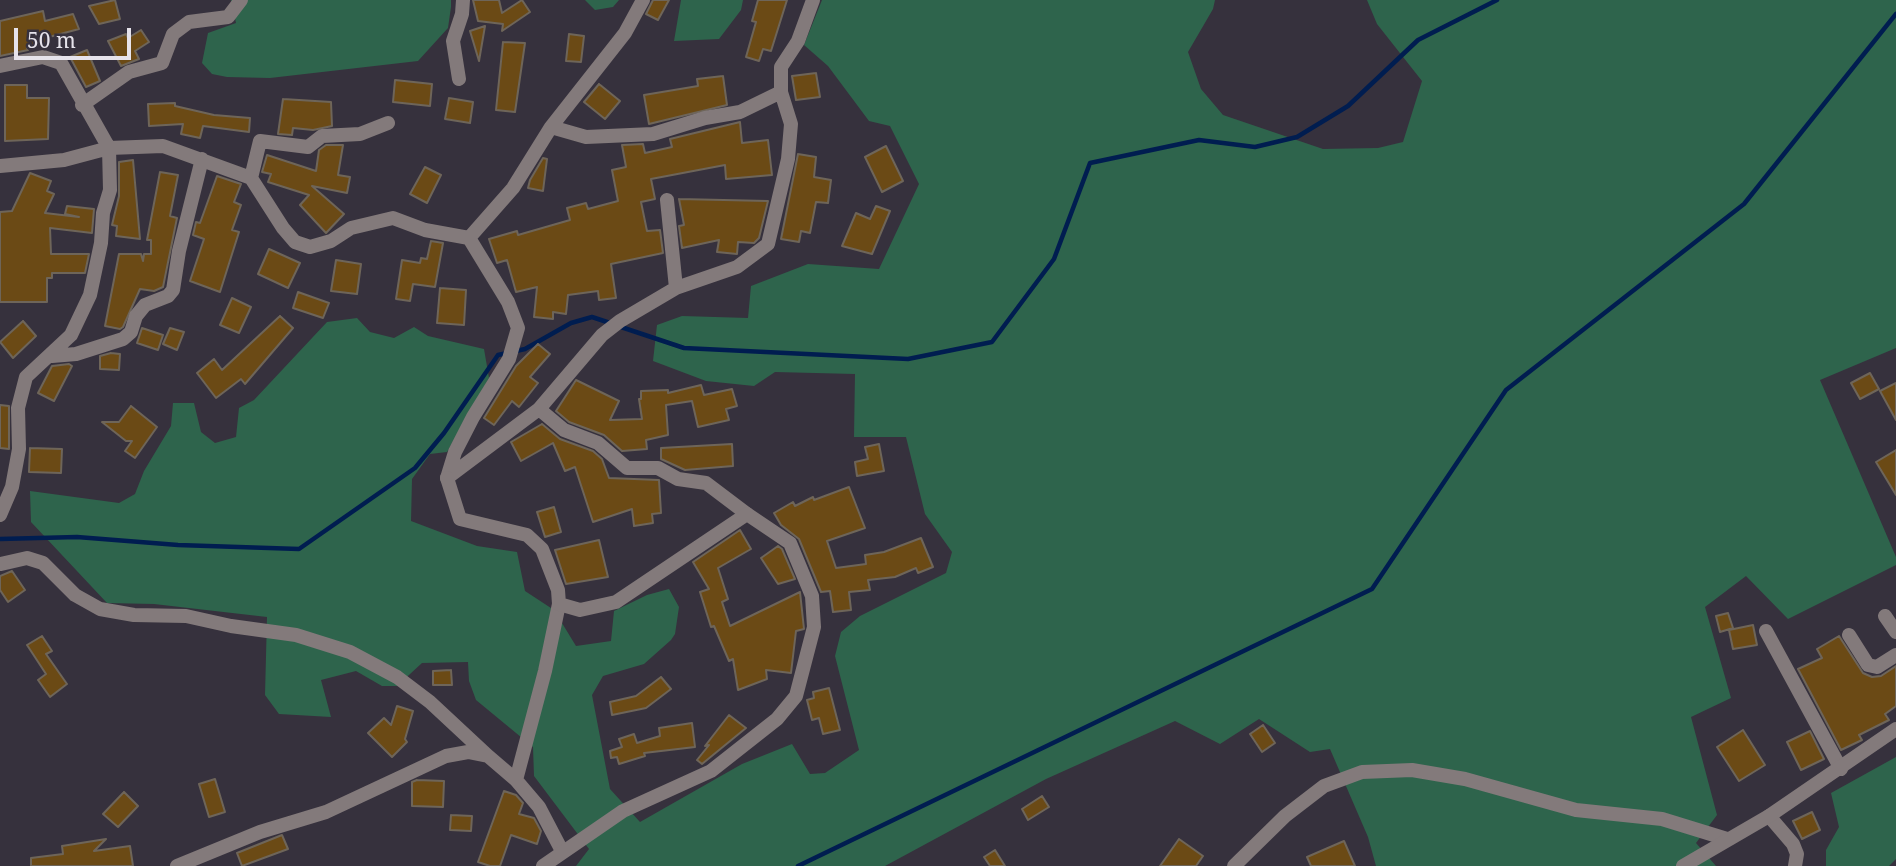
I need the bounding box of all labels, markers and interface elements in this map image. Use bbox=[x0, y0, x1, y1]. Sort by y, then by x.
scale bar bbox=[18, 14, 135, 58]
text: 50 m bbox=[27, 26, 76, 54]

